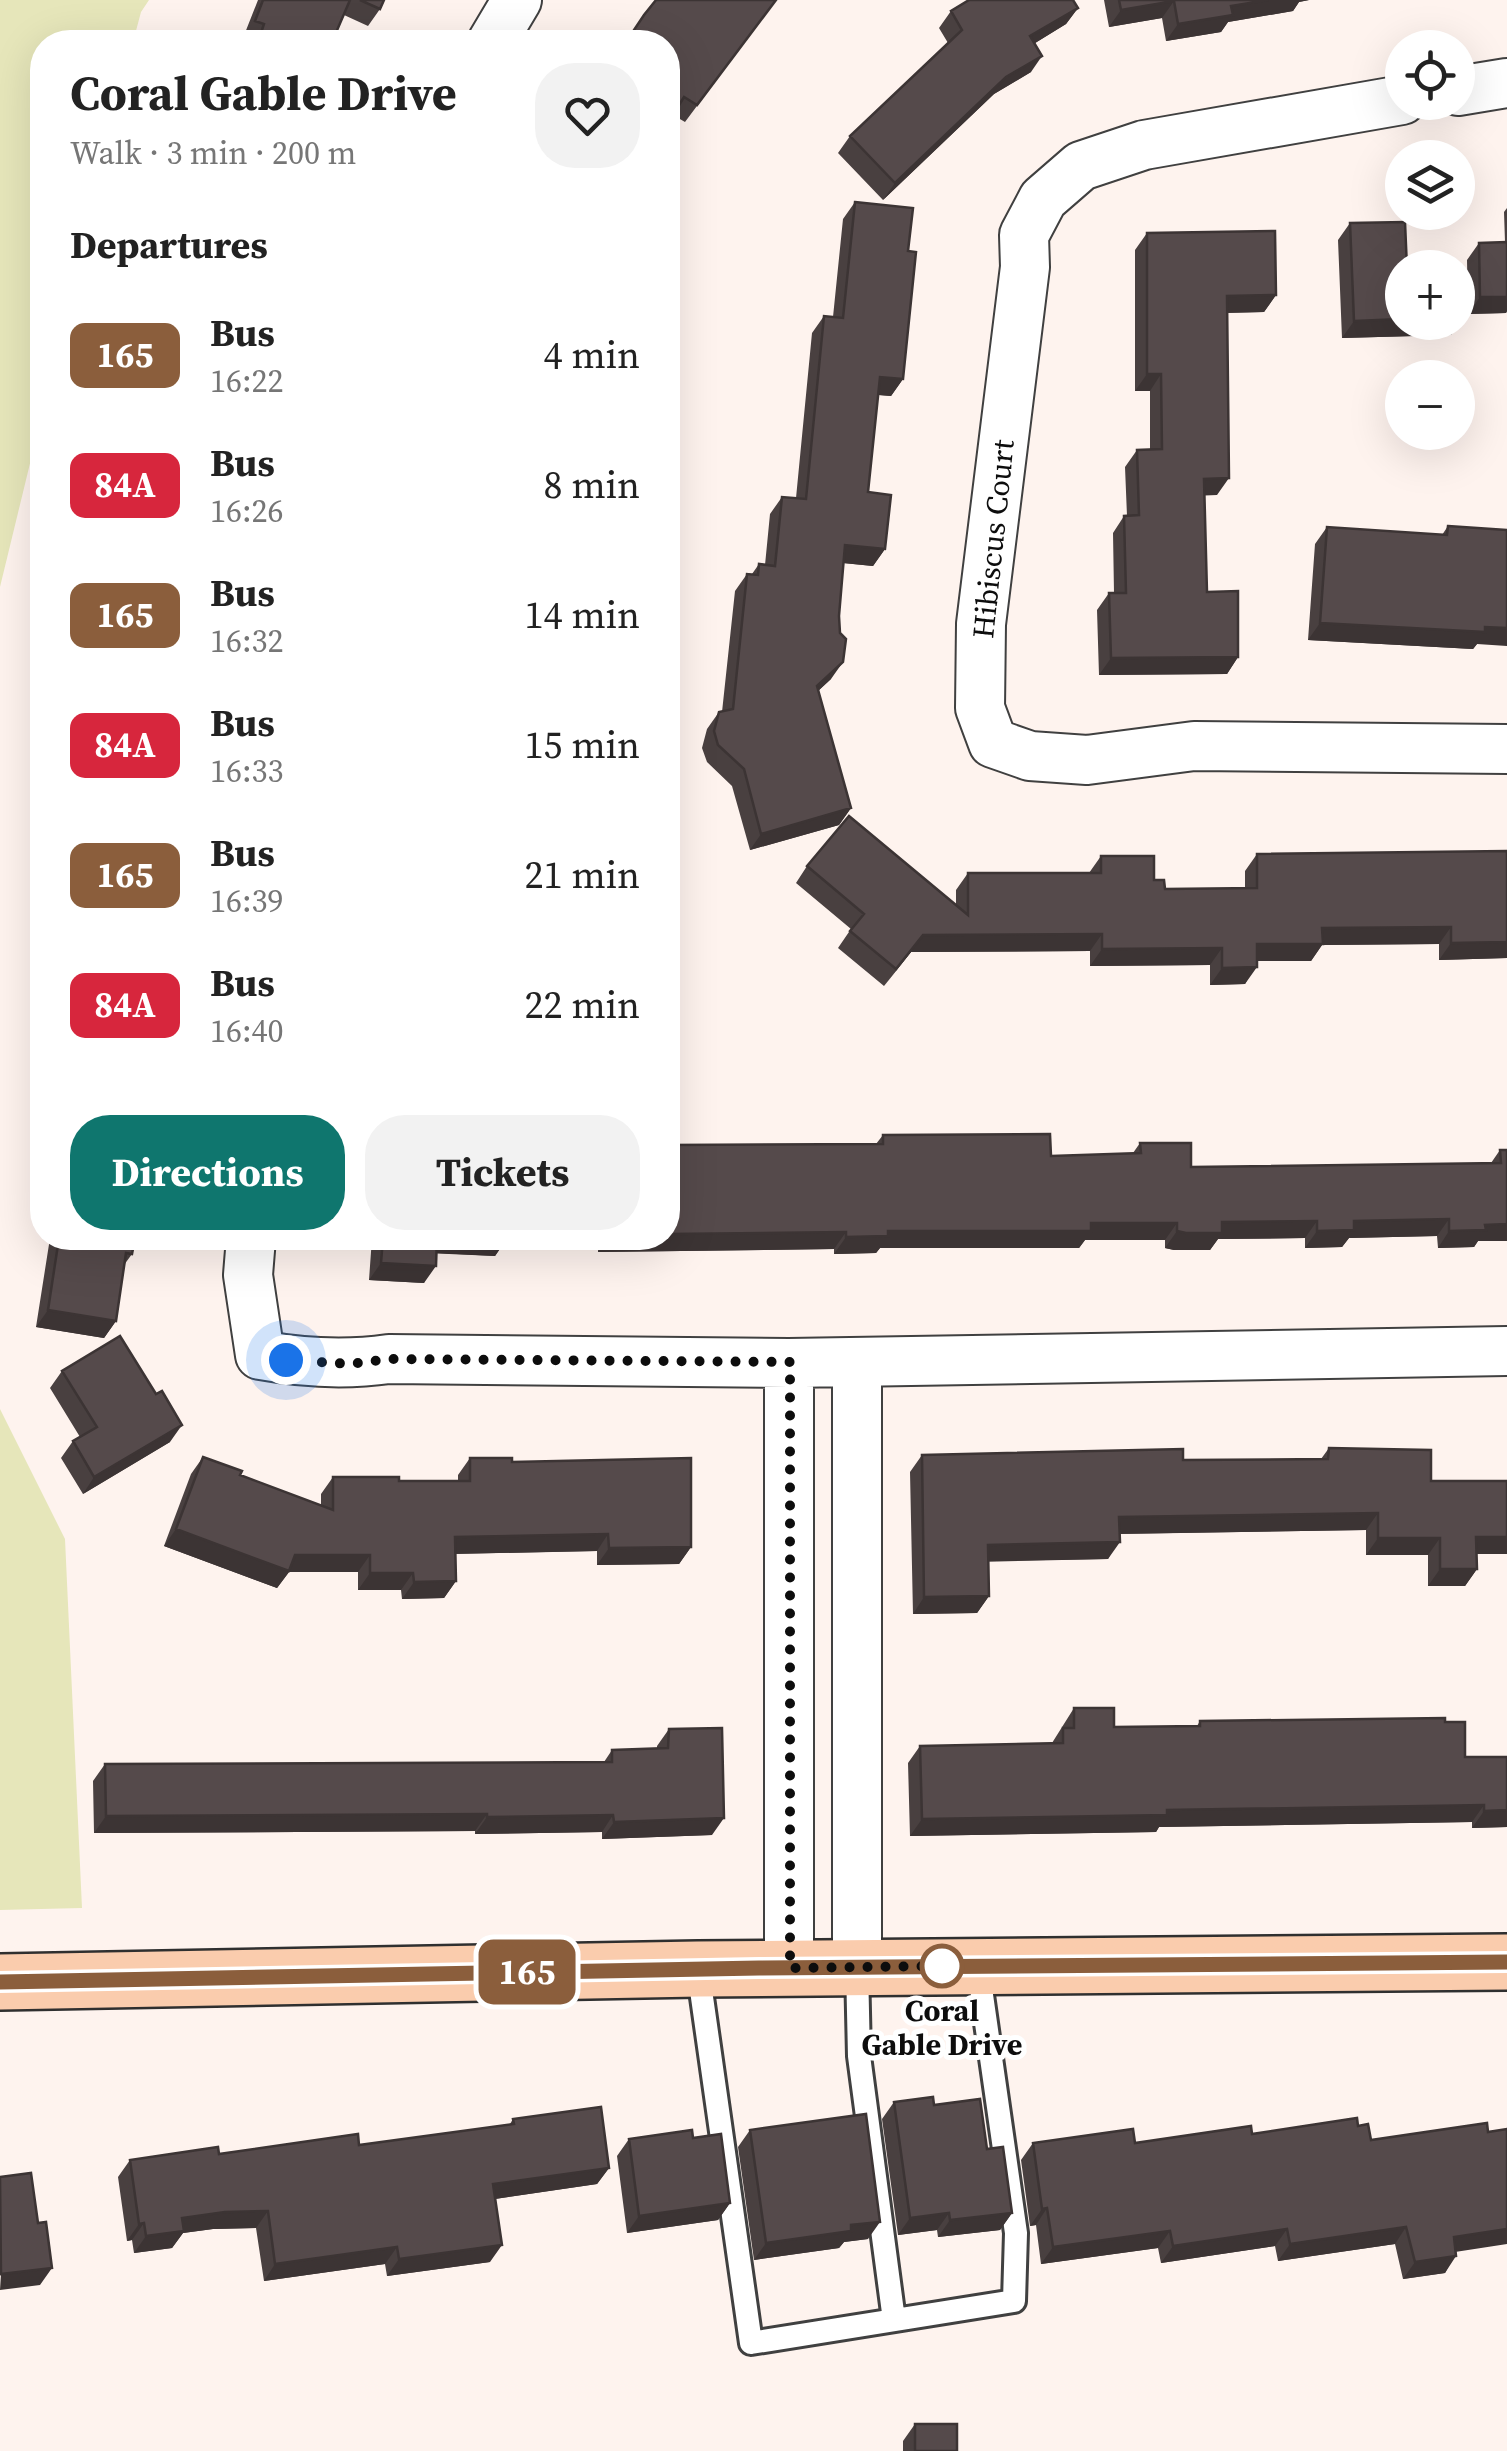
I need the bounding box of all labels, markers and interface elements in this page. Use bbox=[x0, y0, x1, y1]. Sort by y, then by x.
map controls bbox=[1385, 30, 1475, 450]
button: locate bbox=[1385, 30, 1475, 120]
text: Coral Gable Drive bbox=[70, 60, 457, 126]
button: heart bbox=[535, 63, 640, 168]
text: Walk · 3 min · 200 m bbox=[70, 131, 356, 175]
button: layers bbox=[1385, 140, 1475, 230]
text: Departures bbox=[70, 219, 268, 271]
button: + bbox=[1385, 250, 1475, 340]
text: Bus bbox=[210, 307, 275, 359]
text: 4 min bbox=[544, 329, 640, 381]
text: 165 bbox=[97, 331, 153, 379]
text: 16:22 bbox=[210, 359, 284, 403]
button: − bbox=[1385, 360, 1475, 450]
text: Bus bbox=[210, 437, 275, 489]
street label: Hibiscus Court bbox=[962, 437, 1024, 640]
text: 8 min bbox=[544, 459, 640, 511]
text: 84A bbox=[94, 461, 156, 509]
text: 16:26 bbox=[210, 489, 284, 533]
text: Bus bbox=[210, 567, 275, 619]
text: 14 min bbox=[525, 589, 640, 641]
text: 165 bbox=[97, 591, 153, 639]
text: 16:32 bbox=[210, 619, 284, 663]
text: Bus bbox=[210, 697, 275, 749]
text: 15 min bbox=[525, 719, 640, 771]
text: 84A bbox=[94, 721, 156, 769]
text: 16:33 bbox=[210, 749, 284, 793]
text: Bus bbox=[210, 827, 275, 879]
text: 21 min bbox=[525, 849, 640, 901]
text: 165 bbox=[97, 851, 153, 899]
text: 16:39 bbox=[210, 879, 284, 923]
text: Bus bbox=[210, 957, 275, 1009]
text: 22 min bbox=[525, 979, 640, 1031]
text: 84A bbox=[94, 981, 156, 1029]
text: 16:40 bbox=[210, 1009, 284, 1053]
button: Directions bbox=[70, 1115, 345, 1230]
button: Tickets bbox=[365, 1115, 640, 1230]
your location bbox=[261, 1335, 311, 1385]
line badge: 165 bbox=[470, 1940, 584, 2004]
marker: Coral Gable Drive bbox=[921, 1945, 963, 1987]
text: 165 bbox=[499, 1948, 555, 1996]
place label: Coral Gable Drive bbox=[862, 1990, 1022, 2065]

